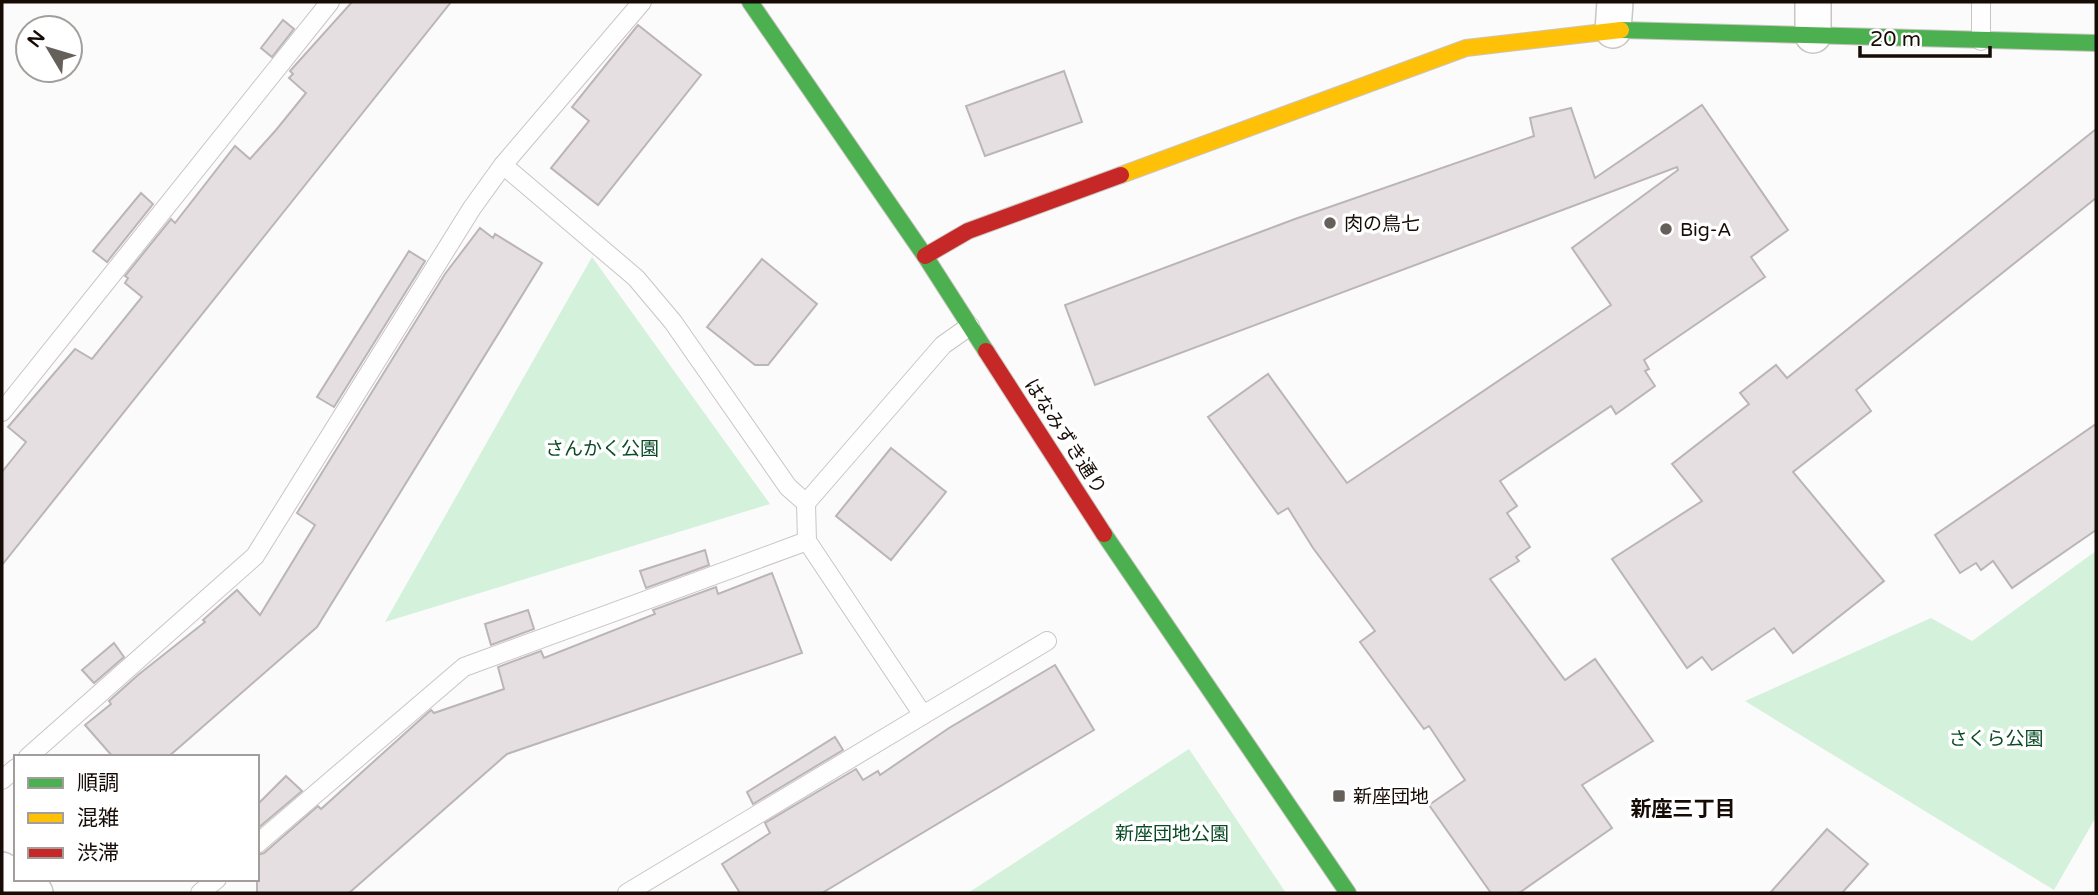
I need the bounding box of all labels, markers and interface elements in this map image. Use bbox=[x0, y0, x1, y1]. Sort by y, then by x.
north arrow bbox=[14, 14, 84, 84]
scale bar bbox=[1860, 14, 1990, 58]
text: N bbox=[23, 26, 50, 52]
text: 20 m bbox=[1870, 27, 1921, 52]
place label: 肉の鳥七 bbox=[1344, 213, 1420, 235]
marker: 肉の鳥七 bbox=[1322, 215, 1338, 231]
place label: Big-A bbox=[1680, 219, 1731, 241]
marker: Big-A bbox=[1658, 221, 1674, 237]
street label: はなみずき通り bbox=[1020, 375, 1111, 498]
park label: さんかく公園 bbox=[545, 438, 659, 460]
park label: さくら公園 bbox=[1948, 728, 2044, 750]
legend bbox=[14, 755, 259, 881]
text: 順調 bbox=[77, 771, 119, 796]
place label: 新座団地 bbox=[1353, 786, 1429, 808]
marker: 新座団地 bbox=[1331, 788, 1347, 804]
district label: 新座三丁目 bbox=[1631, 797, 1736, 822]
text: 混雑 bbox=[77, 806, 119, 831]
park label: 新座団地公園 bbox=[1115, 823, 1229, 845]
text: 渋滞 bbox=[77, 841, 119, 866]

